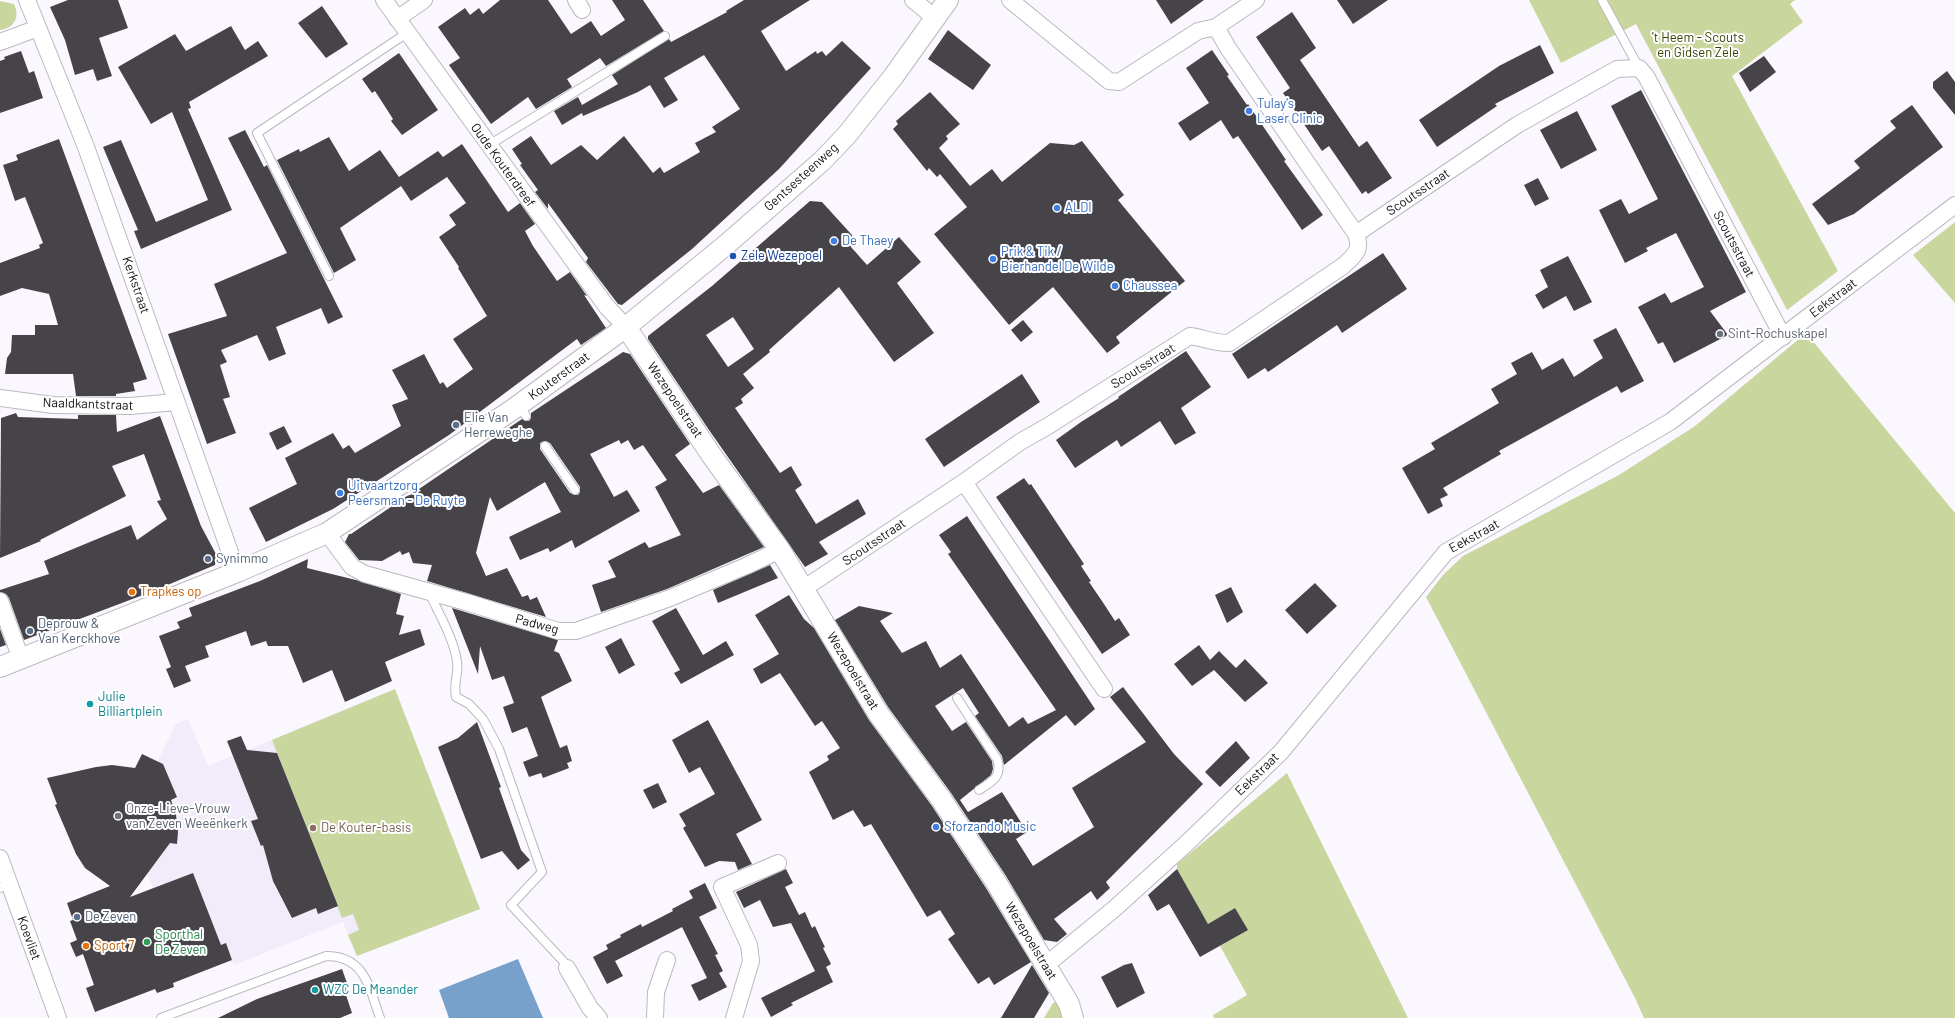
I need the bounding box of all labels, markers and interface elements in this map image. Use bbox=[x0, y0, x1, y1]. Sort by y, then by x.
park label: 't Heem - Scouts en Gidsen Zele bbox=[1652, 30, 1744, 61]
place label: Tulay's Laser Clinic bbox=[1257, 96, 1323, 127]
marker: Tulay's Laser Clinic bbox=[1244, 106, 1254, 116]
street label: Oude Kouterdreef bbox=[467, 120, 539, 210]
street label: Gentsesteenweg bbox=[761, 140, 841, 214]
street label: Scoutsstraat bbox=[1383, 165, 1453, 219]
place label: ALDI bbox=[1065, 200, 1092, 216]
marker: ALDI bbox=[1052, 203, 1062, 213]
street label: Scoutsstraat bbox=[1710, 208, 1758, 280]
place label: De Thaey bbox=[842, 233, 893, 249]
marker: De Thaey bbox=[829, 236, 839, 246]
place label: Prik & Tik / Bierhandel De Wilde bbox=[1001, 244, 1114, 275]
place label: Zele Wezepoel bbox=[741, 248, 822, 264]
marker: Zele Wezepoel bbox=[728, 251, 738, 261]
street label: Kerkstraat bbox=[119, 254, 153, 316]
marker: Prik & Tik / Bierhandel De Wilde bbox=[988, 254, 998, 264]
street label: Eekstraat bbox=[1806, 275, 1860, 321]
place label: Chaussea bbox=[1123, 278, 1177, 294]
marker: Chaussea bbox=[1110, 281, 1120, 291]
place label: Sint-Rochuskapel bbox=[1728, 326, 1828, 342]
marker: Sint-Rochuskapel bbox=[1715, 329, 1725, 339]
street label: Scoutsstraat bbox=[1108, 340, 1178, 392]
street label: Kouterstraat bbox=[525, 349, 593, 403]
street label: Wezepoelstraat bbox=[644, 359, 706, 441]
street label: Naaldkantstraat bbox=[42, 395, 134, 413]
place label: Elie Van Herreweghe bbox=[464, 410, 532, 441]
marker: Elie Van Herreweghe bbox=[451, 420, 461, 430]
place label: Uitvaartzorg Peersman - De Ruyte bbox=[348, 478, 465, 509]
marker: Uitvaartzorg Peersman - De Ruyte bbox=[335, 488, 345, 498]
street label: Scoutsstraat bbox=[839, 515, 909, 569]
street label: Eekstraat bbox=[1446, 516, 1502, 556]
place label: Synimmo bbox=[216, 551, 268, 567]
marker: Synimmo bbox=[203, 554, 213, 564]
place label: Trapkes op bbox=[140, 584, 201, 600]
marker: Trapkes op bbox=[127, 587, 137, 597]
street label: Padweg bbox=[514, 611, 560, 637]
place label: Deprouw & Van Kerckhove bbox=[38, 616, 121, 647]
marker: Deprouw & Van Kerckhove bbox=[25, 626, 35, 636]
street label: Wezepoelstraat bbox=[824, 629, 882, 713]
place label: Julie Billiartplein bbox=[98, 689, 162, 720]
marker: Julie Billiartplein bbox=[85, 699, 95, 709]
street label: Eekstraat bbox=[1232, 749, 1282, 799]
place label: Onze-Lieve-Vrouw van Zeven Weeënkerk bbox=[126, 801, 248, 832]
marker: Onze-Lieve-Vrouw van Zeven Weeënkerk bbox=[113, 811, 123, 821]
place label: Sforzando Music bbox=[944, 819, 1036, 835]
place label: De Kouter-basis bbox=[321, 820, 411, 836]
marker: Sforzando Music bbox=[931, 822, 941, 832]
marker: De Kouter-basis bbox=[308, 823, 318, 833]
street label: Wezepoelstraat bbox=[1002, 899, 1060, 983]
place label: De Zeven bbox=[85, 909, 136, 925]
marker: De Zeven bbox=[72, 912, 82, 922]
street label: Koevliet bbox=[14, 914, 44, 962]
place label: Sporthal De Zeven bbox=[155, 927, 206, 958]
marker: Sporthal De Zeven bbox=[142, 937, 152, 947]
place label: Sport 7 bbox=[94, 938, 134, 954]
marker: Sport 7 bbox=[81, 941, 91, 951]
place label: WZC De Meander bbox=[323, 982, 418, 998]
marker: WZC De Meander bbox=[310, 985, 320, 995]

